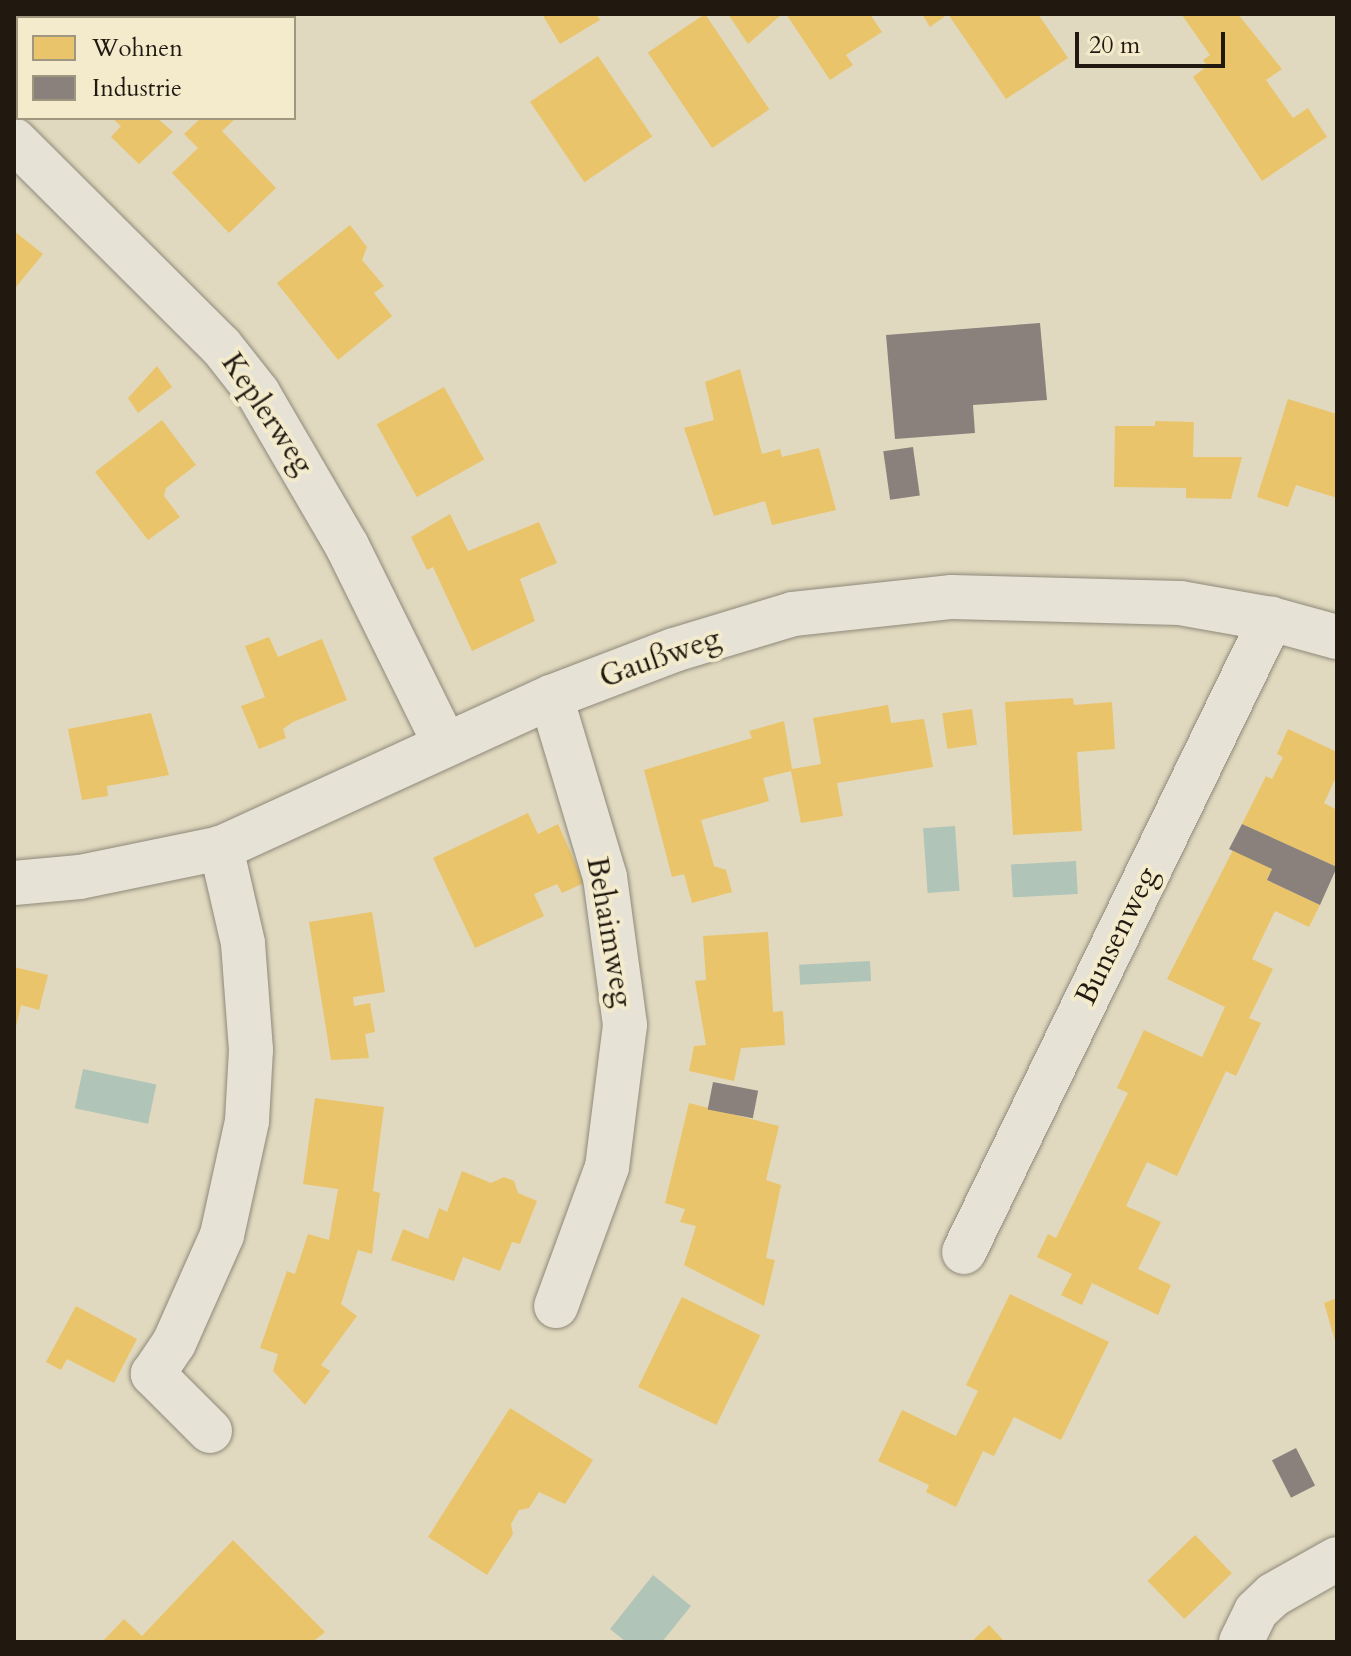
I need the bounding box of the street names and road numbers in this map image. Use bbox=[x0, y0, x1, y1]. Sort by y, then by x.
street label: Keplerweg bbox=[213, 346, 321, 482]
street label: Gaußweg bbox=[595, 621, 725, 695]
street label: Behaimweg bbox=[578, 854, 640, 1010]
street label: Bunsenweg bbox=[1068, 861, 1166, 1011]

